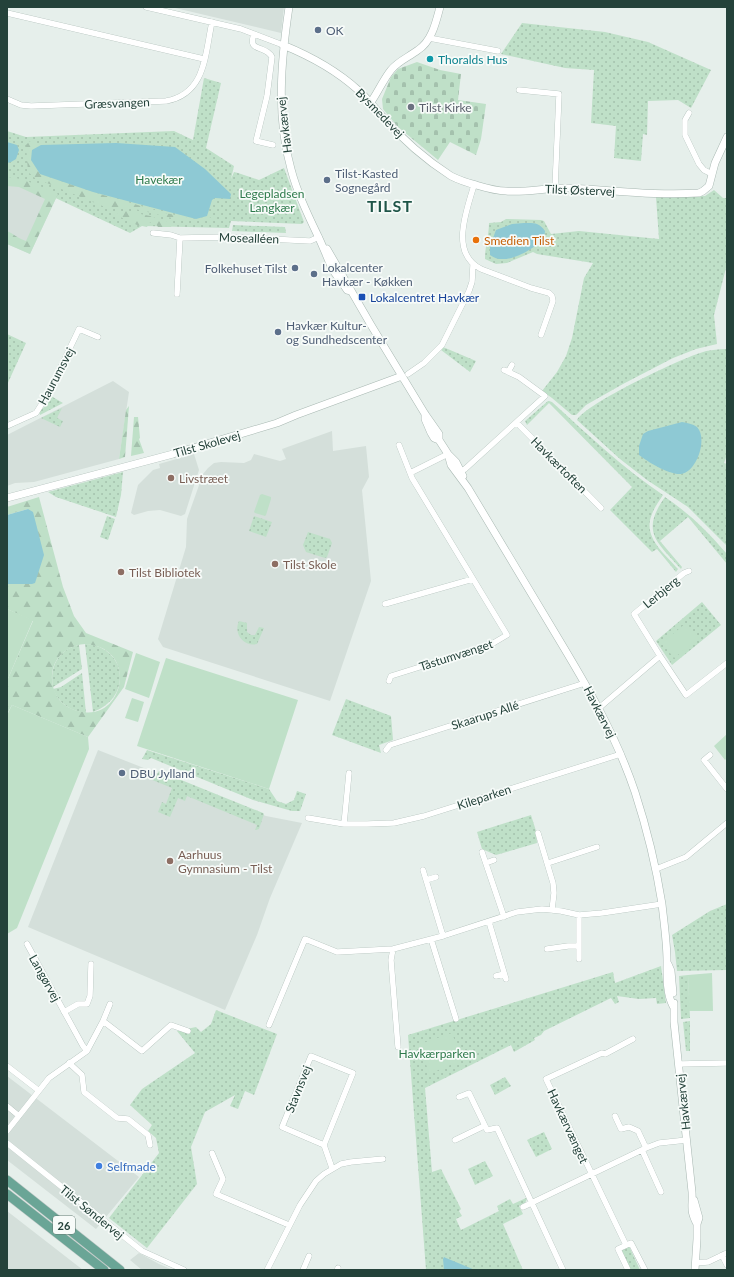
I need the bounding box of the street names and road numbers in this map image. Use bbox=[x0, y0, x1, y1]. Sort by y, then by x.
street label: Bysmedevej bbox=[353, 85, 407, 141]
street label: Græsvangen bbox=[84, 94, 150, 112]
street label: Havkærvej bbox=[273, 96, 295, 154]
street label: Tilst Østervej bbox=[545, 181, 615, 199]
street label: Mosealléen bbox=[219, 229, 279, 247]
street label: Haurumsvej bbox=[35, 345, 77, 407]
street label: Tilst Skolevej bbox=[172, 427, 242, 461]
street label: Havkærtoften bbox=[528, 434, 590, 496]
street label: Lerbjerg bbox=[640, 573, 682, 611]
street label: Tåstumvænget bbox=[417, 636, 495, 674]
street label: Havkærvej bbox=[581, 683, 620, 741]
street label: Skaarups Allé bbox=[449, 697, 521, 733]
street label: Kileparken bbox=[455, 781, 513, 813]
street label: Langørvej bbox=[26, 952, 64, 1004]
street label: Stavnsvej bbox=[282, 1063, 314, 1115]
street label: Havkærvej bbox=[673, 1073, 693, 1131]
street label: Havkærvænget bbox=[544, 1086, 592, 1166]
street label: Tilst Søndervej bbox=[57, 1182, 127, 1242]
road number: 26 bbox=[53, 1216, 75, 1234]

